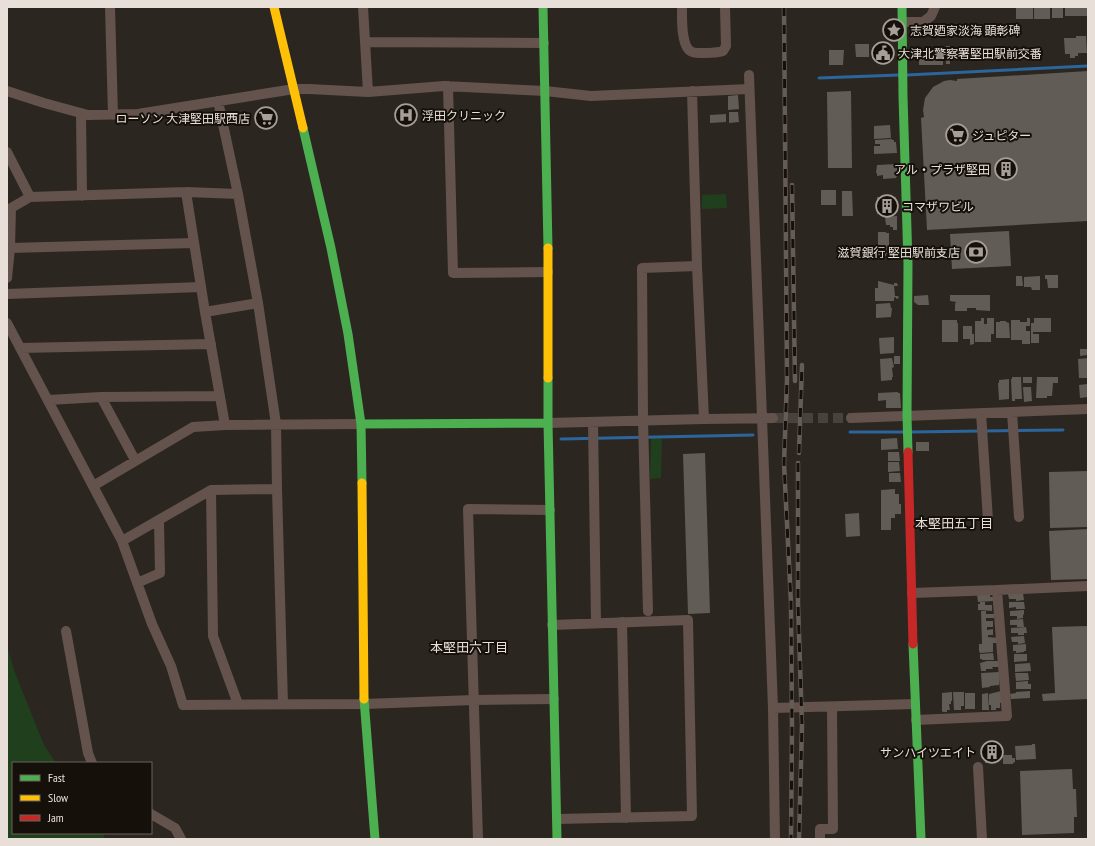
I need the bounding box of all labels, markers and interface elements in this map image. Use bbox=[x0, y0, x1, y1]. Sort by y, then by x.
place icon: 志賀廼家淡海 顕彰碑 bbox=[881, 17, 907, 43]
place label: 志賀廼家淡海 顕彰碑 bbox=[910, 23, 1021, 38]
public building icon: 大津北警察署堅田駅前交番 bbox=[870, 40, 896, 66]
place label: 大津北警察署堅田駅前交番 bbox=[898, 46, 1042, 61]
hospital icon: 浮田クリニック bbox=[393, 102, 419, 128]
supermarket icon: ローソン 大津堅田駅西店 bbox=[253, 105, 279, 131]
place label: 浮田クリニック bbox=[422, 108, 506, 123]
place label: ローソン 大津堅田駅西店 bbox=[115, 111, 250, 126]
supermarket icon: ジュピター bbox=[944, 122, 970, 148]
place label: ジュピター bbox=[972, 128, 1031, 143]
building icon: アル・プラザ堅田 bbox=[993, 156, 1019, 182]
place label: アル・プラザ堅田 bbox=[894, 162, 990, 177]
building icon: コマザワビル bbox=[874, 193, 900, 219]
place label: コマザワビル bbox=[902, 199, 974, 214]
bank icon: 滋賀銀行 堅田駅前支店 bbox=[963, 239, 989, 265]
place label: 滋賀銀行 堅田駅前支店 bbox=[837, 245, 960, 260]
district label: 本堅田五丁目 bbox=[915, 515, 993, 532]
district label: 本堅田六丁目 bbox=[430, 639, 508, 656]
building icon: サンハイツエイト bbox=[979, 739, 1005, 765]
place label: サンハイツエイト bbox=[880, 745, 976, 760]
legend bbox=[12, 762, 152, 834]
text: Fast bbox=[48, 770, 66, 785]
text: Slow bbox=[48, 790, 69, 805]
text: Jam bbox=[47, 810, 64, 825]

